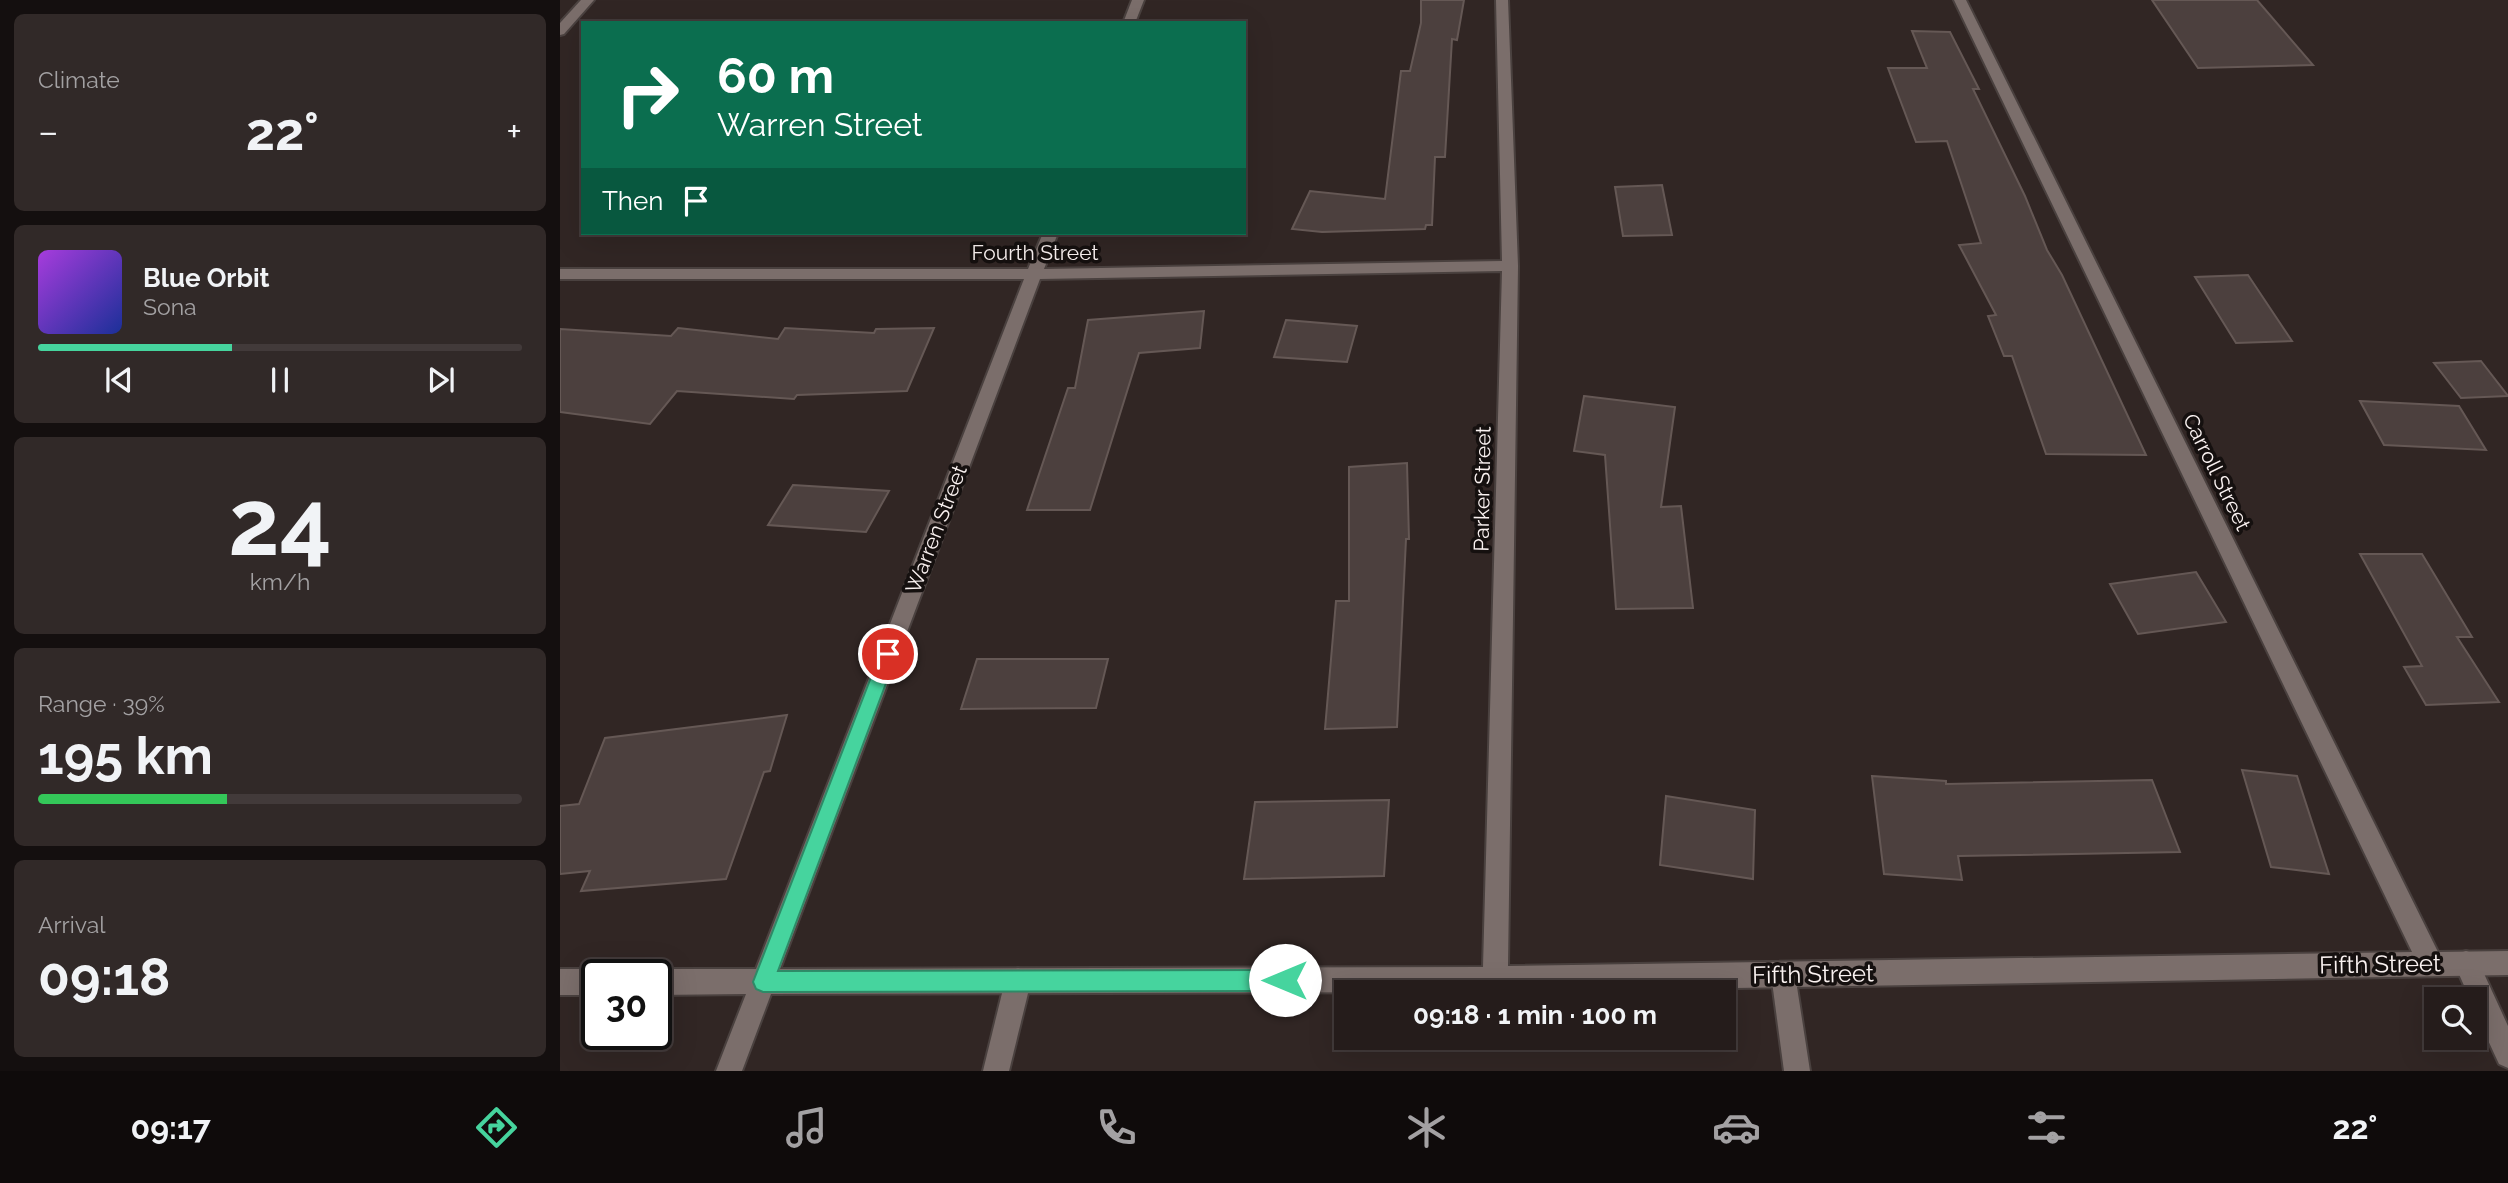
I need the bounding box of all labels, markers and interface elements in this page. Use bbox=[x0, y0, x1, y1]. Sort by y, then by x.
text: 60 m bbox=[717, 47, 834, 104]
icon: right bbox=[602, 49, 693, 140]
text: Climate bbox=[38, 66, 120, 93]
text: 22° bbox=[246, 101, 319, 162]
text: Warren Street bbox=[717, 106, 923, 143]
text: − bbox=[38, 109, 58, 154]
text: + bbox=[506, 109, 522, 154]
icon: arrive bbox=[677, 182, 715, 220]
text: Then bbox=[602, 186, 663, 216]
street label: Fourth Street bbox=[972, 240, 1098, 265]
text: Blue Orbit bbox=[143, 263, 270, 293]
text: Sona bbox=[143, 293, 197, 320]
icon: previous bbox=[100, 361, 138, 399]
icon: pause bbox=[261, 361, 299, 399]
icon: next bbox=[422, 361, 460, 399]
street label: Carroll Street bbox=[2178, 409, 2256, 535]
street label: Parker Street bbox=[1468, 426, 1496, 552]
street label: Warren Street bbox=[900, 462, 972, 596]
text: 24 bbox=[228, 469, 332, 576]
text: km/h bbox=[250, 568, 310, 595]
pin bbox=[858, 624, 918, 684]
icon: arrive bbox=[869, 635, 907, 673]
text: Range · 39% bbox=[38, 690, 165, 717]
text: 195 km bbox=[38, 725, 213, 786]
text: Arrival bbox=[38, 911, 105, 938]
position arrow bbox=[1248, 943, 1322, 1017]
text: 09:18 bbox=[38, 946, 171, 1007]
street label: Fifth Street bbox=[2319, 948, 2441, 980]
street label: Fifth Street bbox=[1752, 958, 1874, 990]
speed limit sign: 30 bbox=[581, 959, 672, 1050]
map controls bbox=[2424, 987, 2487, 1050]
button: search bbox=[2424, 987, 2487, 1050]
text: 09:18 · 1 min · 100 m bbox=[1413, 1000, 1657, 1030]
icon: directions bbox=[472, 1103, 521, 1152]
icon: music bbox=[782, 1103, 831, 1152]
icon: phone bbox=[1092, 1103, 1141, 1152]
icon: climate bbox=[1402, 1103, 1451, 1152]
icon: car bbox=[1712, 1103, 1761, 1152]
icon: filters bbox=[2022, 1103, 2071, 1152]
text: 09:17 bbox=[131, 1109, 211, 1146]
text: 22° bbox=[2332, 1109, 2377, 1146]

